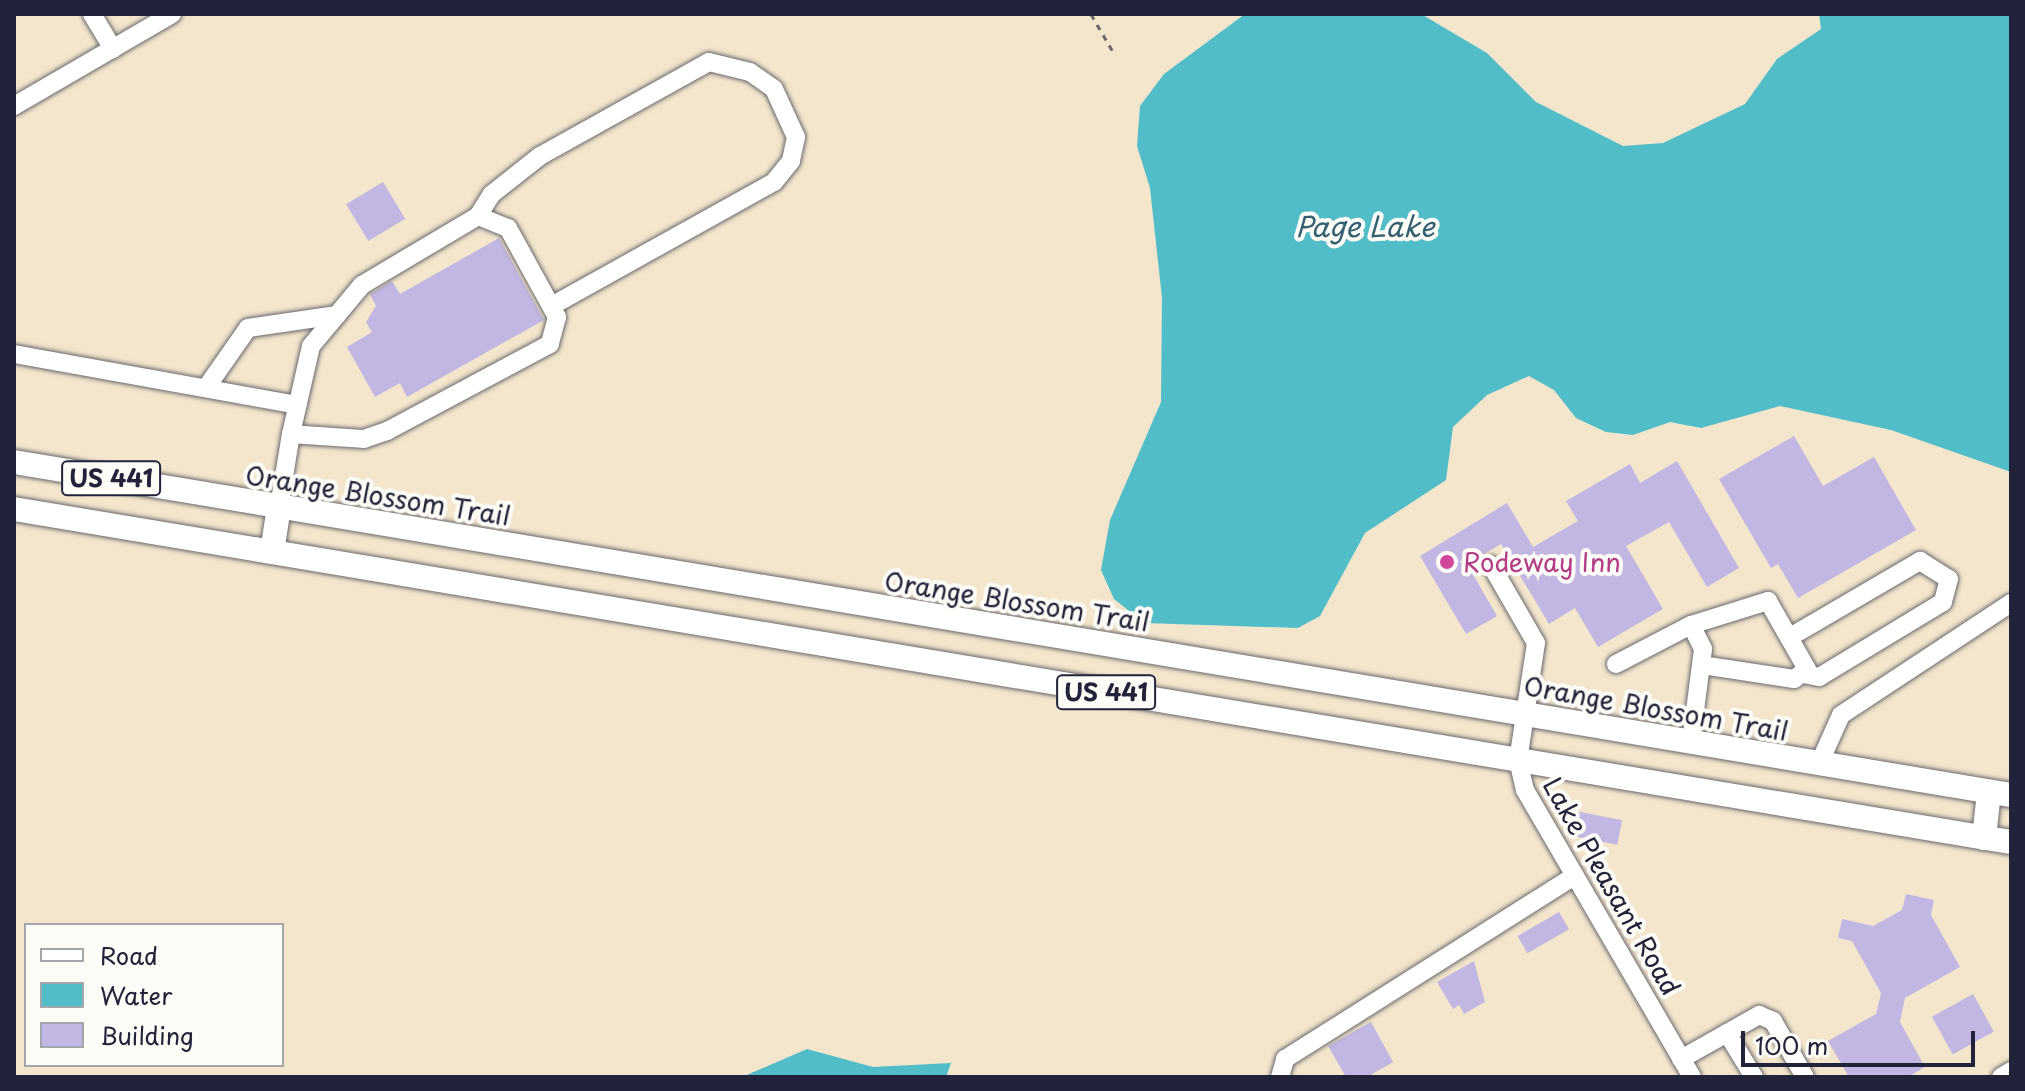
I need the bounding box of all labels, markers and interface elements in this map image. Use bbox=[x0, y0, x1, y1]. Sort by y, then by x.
water label: Page Lake bbox=[1296, 209, 1434, 243]
road number: US 441 bbox=[61, 458, 161, 498]
street label: Orange Blossom Trail bbox=[243, 459, 513, 531]
place label: Rodeway Inn bbox=[1463, 546, 1622, 578]
marker: Rodeway Inn bbox=[1438, 553, 1456, 571]
street label: Orange Blossom Trail bbox=[882, 565, 1152, 637]
street label: Orange Blossom Trail bbox=[1521, 669, 1791, 747]
road number: US 441 bbox=[1056, 672, 1156, 712]
street label: Lake Pleasant Road bbox=[1537, 771, 1687, 1001]
legend bbox=[24, 923, 284, 1067]
text: Road bbox=[100, 937, 158, 973]
text: Water bbox=[100, 977, 172, 1013]
scale bar bbox=[1745, 1015, 1979, 1065]
text: Building bbox=[100, 1017, 194, 1053]
text: 100 m bbox=[1755, 1027, 1828, 1063]

